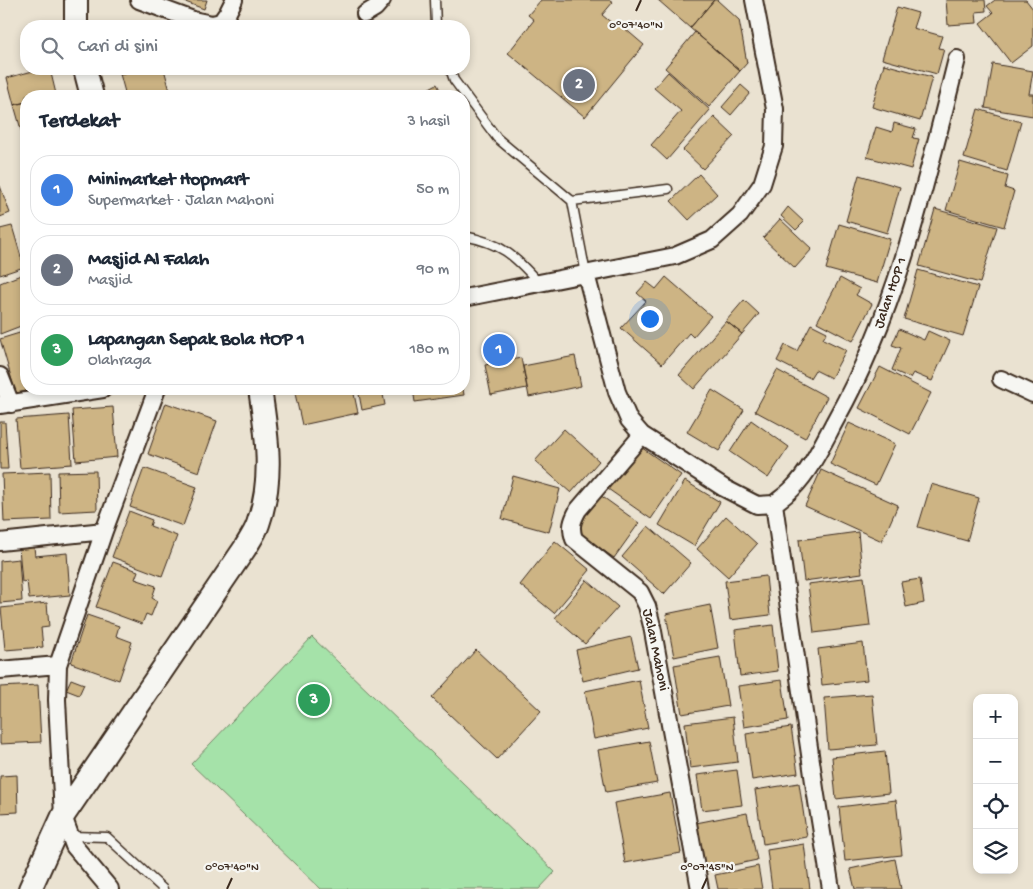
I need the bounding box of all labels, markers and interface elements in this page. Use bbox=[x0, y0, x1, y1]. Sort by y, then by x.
text: 0°07'40"N bbox=[609, 19, 663, 33]
search box bbox=[20, 20, 470, 75]
icon: search bbox=[38, 34, 66, 62]
text: Cari di sini bbox=[78, 36, 158, 59]
pin: 2 bbox=[563, 66, 595, 104]
text: Terdekat bbox=[40, 110, 119, 135]
text: 3 hasil bbox=[408, 113, 450, 132]
text: Minimarket Hopmart bbox=[88, 169, 248, 192]
text: 1 bbox=[54, 181, 60, 200]
text: 50 m bbox=[416, 181, 449, 200]
text: Supermarket · Jalan Mahoni bbox=[88, 192, 274, 211]
text: Masjid Al Falah bbox=[88, 249, 209, 272]
street label: Jalan HOP 1 bbox=[870, 255, 912, 331]
text: 2 bbox=[53, 261, 61, 280]
text: 90 m bbox=[417, 261, 449, 280]
text: Masjid bbox=[88, 272, 131, 291]
your location bbox=[637, 306, 663, 332]
text: Lapangan Sepak Bola HOP 1 bbox=[88, 329, 305, 352]
pin: 1 bbox=[483, 331, 515, 369]
text: 3 bbox=[53, 341, 61, 360]
text: 180 m bbox=[410, 341, 449, 360]
text: Olahraga bbox=[88, 352, 151, 371]
street label: Jalan Mahoni bbox=[638, 607, 672, 693]
pin: 3 bbox=[298, 681, 330, 719]
map controls bbox=[973, 694, 1018, 874]
button: + bbox=[973, 694, 1018, 739]
button: − bbox=[973, 739, 1018, 784]
button: locate bbox=[973, 784, 1018, 829]
button: layers bbox=[973, 829, 1018, 874]
text: 0°07'40"N bbox=[205, 861, 259, 875]
text: 0°07'45"N bbox=[680, 861, 734, 875]

